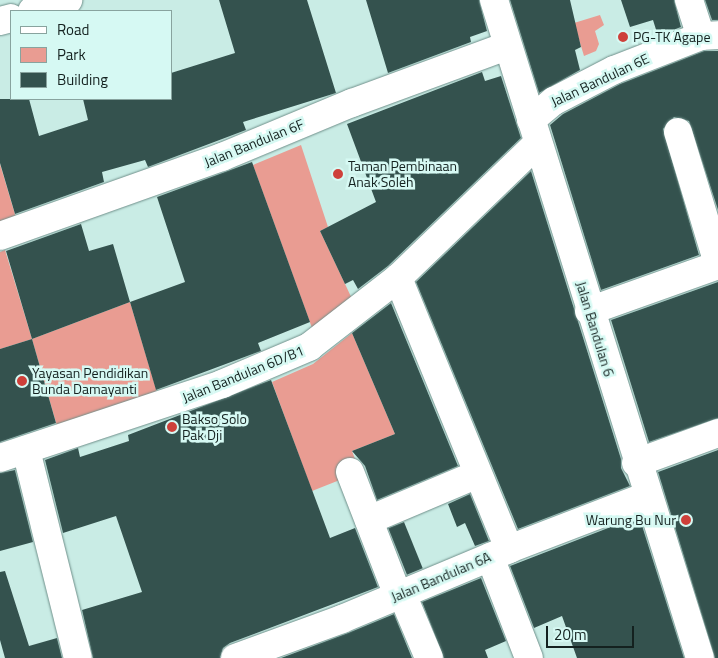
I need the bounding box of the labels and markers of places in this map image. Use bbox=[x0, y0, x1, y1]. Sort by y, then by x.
place label: PG-TK Agape bbox=[633, 29, 710, 45]
marker: PG-TK Agape bbox=[617, 31, 629, 43]
place label: Taman Pembinaan Anak Soleh bbox=[348, 158, 457, 190]
marker: Taman Pembinaan Anak Soleh bbox=[332, 168, 344, 180]
place label: Yayasan Pendidikan Bunda Damayanti bbox=[32, 365, 148, 398]
marker: Yayasan Pendidikan Bunda Damayanti bbox=[16, 375, 28, 387]
place label: Bakso Solo Pak Dji bbox=[182, 411, 247, 444]
marker: Bakso Solo Pak Dji bbox=[166, 421, 178, 433]
place label: Warung Bu Nur bbox=[586, 512, 676, 528]
marker: Warung Bu Nur bbox=[680, 514, 692, 526]

